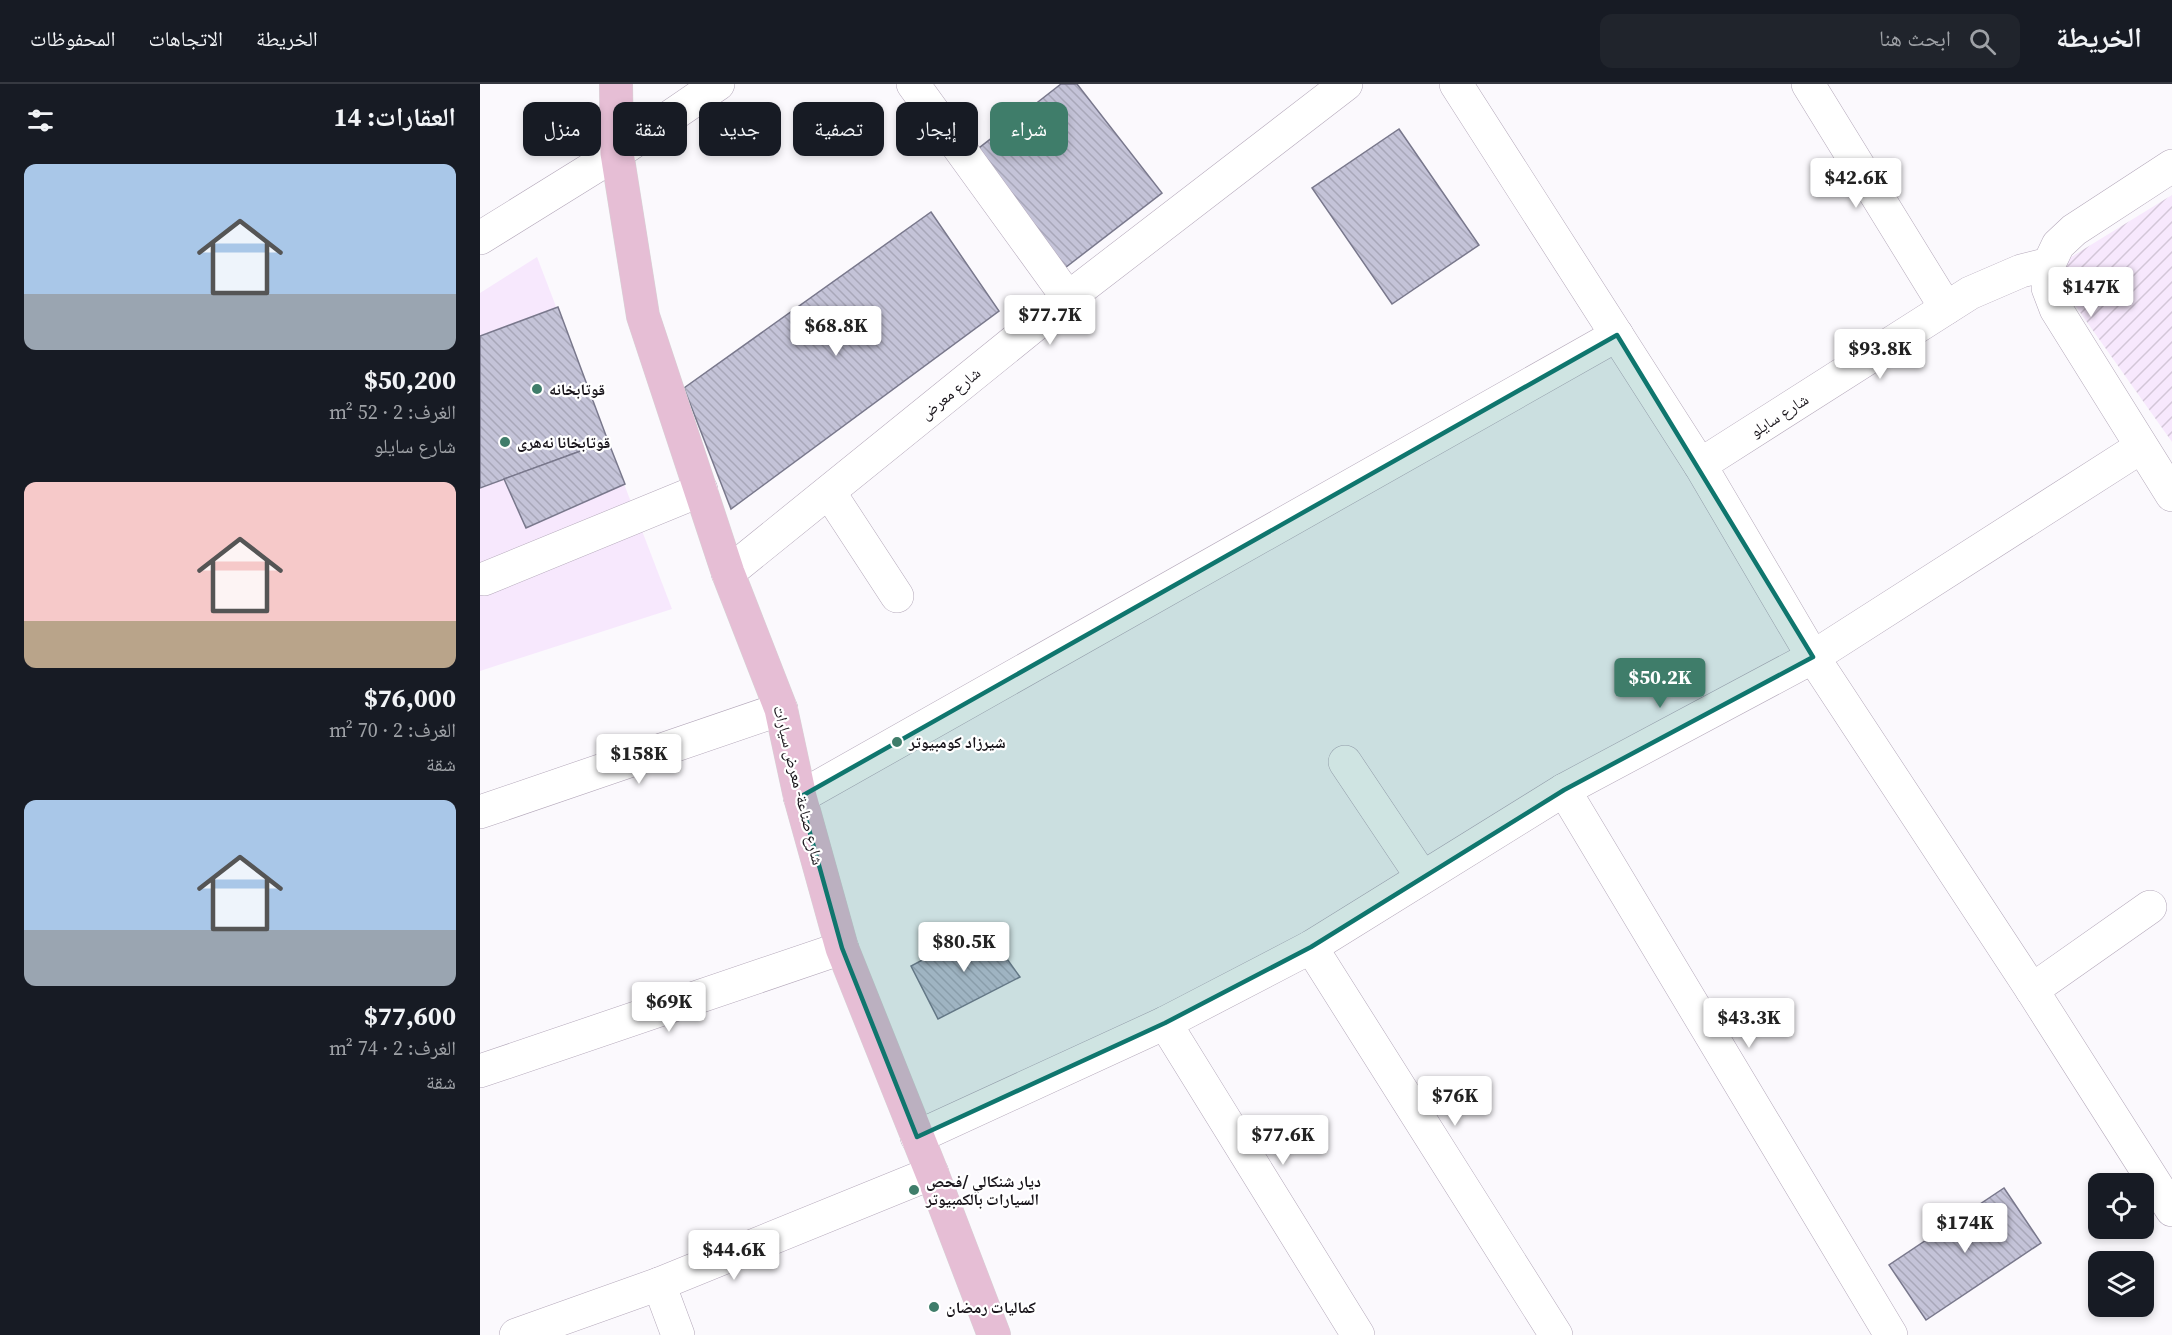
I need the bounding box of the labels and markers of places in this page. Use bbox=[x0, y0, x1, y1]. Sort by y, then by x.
pin: $42.6K bbox=[1807, 158, 1905, 209]
pin: $147K bbox=[2049, 267, 2133, 318]
pin: $77.7K bbox=[1001, 295, 1099, 346]
pin: $68.8K bbox=[787, 306, 885, 357]
pin: $93.8K bbox=[1831, 329, 1929, 380]
place label: قوتابخانه bbox=[549, 378, 605, 400]
marker: قوتابخانه bbox=[530, 382, 544, 396]
place label: قوتابخانا نەهری bbox=[517, 431, 610, 453]
marker: قوتابخانا نەهری bbox=[498, 435, 512, 449]
pin: $50.2K bbox=[1611, 658, 1709, 709]
place label: شيرزاد كومبيوتر bbox=[908, 731, 1006, 753]
pin: $158K bbox=[597, 734, 681, 785]
marker: شيرزاد كومبيوتر bbox=[890, 735, 904, 749]
pin: $80.5K bbox=[915, 922, 1013, 973]
pin: $69K bbox=[633, 982, 705, 1033]
pin: $43.3K bbox=[1700, 998, 1798, 1049]
pin: $76K bbox=[1419, 1076, 1491, 1127]
pin: $77.6K bbox=[1234, 1115, 1332, 1166]
place label: ديار شنكالي /فحص السيارات بالكمبيوتر bbox=[925, 1170, 1041, 1210]
marker: ديار شنكالي /فحص السيارات بالكمبيوتر bbox=[907, 1183, 921, 1197]
pin: $174K bbox=[1923, 1203, 2007, 1254]
pin: $44.6K bbox=[685, 1230, 783, 1281]
place label: كماليات رمضان bbox=[946, 1296, 1036, 1318]
marker: كماليات رمضان bbox=[927, 1300, 941, 1314]

